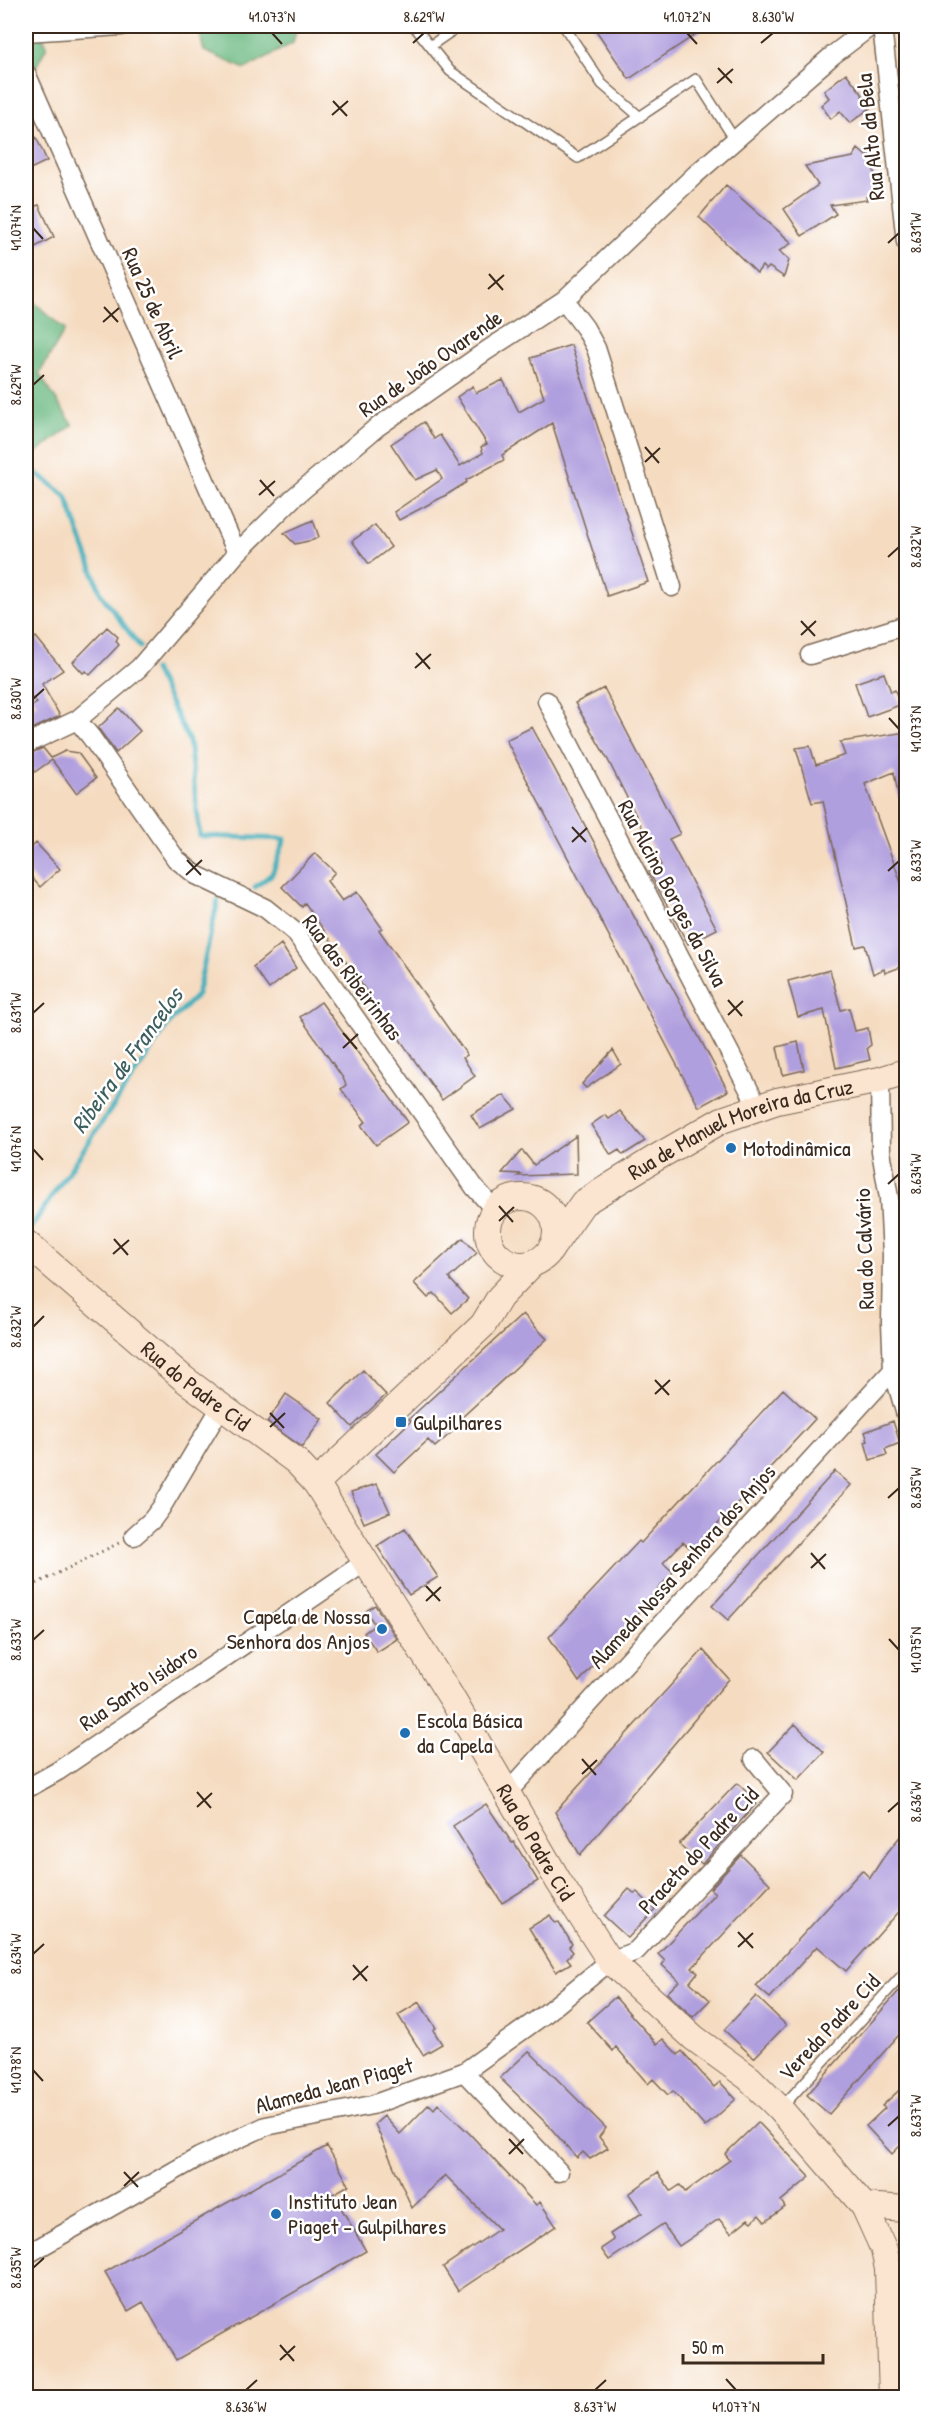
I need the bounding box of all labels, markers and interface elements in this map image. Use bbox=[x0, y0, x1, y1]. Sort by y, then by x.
text: 41.073°N bbox=[249, 6, 295, 27]
text: 8.629°W bbox=[404, 6, 445, 27]
text: 41.072°N bbox=[664, 6, 710, 27]
text: 8.630°W bbox=[752, 6, 795, 27]
street label: Rua Alto da Bela bbox=[848, 72, 892, 202]
text: 41.074°N bbox=[5, 205, 26, 251]
text: 8.631°W bbox=[905, 212, 926, 253]
street label: Rua 25 de Abril bbox=[115, 243, 191, 363]
street label: Rua de João Ovarende bbox=[352, 302, 508, 424]
text: 8.629°W bbox=[5, 364, 26, 405]
text: 8.632°W bbox=[905, 525, 926, 568]
text: 8.630°W bbox=[5, 677, 26, 720]
text: 41.073°N bbox=[905, 706, 926, 752]
street label: Rua Alcino Borges da Silva bbox=[611, 794, 735, 992]
text: 8.633°W bbox=[905, 839, 926, 882]
street label: Rua das Ribeirinhas bbox=[296, 908, 410, 1046]
water label: Ribeira de Francelos bbox=[62, 979, 191, 1139]
text: 8.631°W bbox=[5, 992, 26, 1033]
street label: Rua de Manuel Moreira da Cruz bbox=[622, 1071, 856, 1187]
text: 41.076°N bbox=[5, 1126, 26, 1172]
place label: Motodinâmica bbox=[743, 1133, 851, 1163]
marker: Motodinâmica bbox=[724, 1141, 738, 1155]
text: 8.634°W bbox=[905, 1153, 926, 1194]
street label: Rua do Calvário bbox=[847, 1188, 881, 1310]
text: 8.632°W bbox=[5, 1305, 26, 1348]
street label: Rua do Padre Cid bbox=[135, 1334, 257, 1438]
place label: Gulpilhares bbox=[413, 1407, 502, 1437]
marker: Gulpilhares bbox=[394, 1415, 408, 1429]
street label: Alameda Nossa Senhora dos Anjos bbox=[582, 1457, 782, 1675]
text: 8.635°W bbox=[905, 1467, 926, 1509]
place label: Capela de Nossa Senhora dos Anjos bbox=[227, 1601, 370, 1656]
text: 8.633°W bbox=[5, 1618, 26, 1661]
marker: Capela de Nossa Senhora dos Anjos bbox=[375, 1622, 389, 1636]
text: 41.075°N bbox=[905, 1627, 926, 1673]
street label: Rua Santo Isidoro bbox=[73, 1636, 203, 1737]
place label: Escola Básica da Capela bbox=[417, 1705, 523, 1760]
marker: Escola Básica da Capela bbox=[398, 1726, 412, 1740]
street label: Rua do Padre Cid bbox=[490, 1778, 582, 1907]
street label: Praceta do Padre Cid bbox=[631, 1779, 765, 1920]
text: 8.636°W bbox=[905, 1781, 926, 1823]
text: 8.634°W bbox=[5, 1933, 26, 1974]
street label: Vereda Padre Cid bbox=[772, 1967, 887, 2087]
text: 41.078°N bbox=[5, 2047, 26, 2093]
street label: Alameda Jean Piaget bbox=[252, 2049, 417, 2120]
text: 8.637°W bbox=[905, 2094, 926, 2137]
place label: Instituto Jean Piaget - Gulpilhares bbox=[288, 2186, 446, 2241]
marker: Instituto Jean Piaget - Gulpilhares bbox=[269, 2207, 283, 2221]
text: 8.635°W bbox=[5, 2247, 26, 2289]
scale bar bbox=[683, 2327, 822, 2365]
text: 50 m bbox=[692, 2335, 724, 2360]
text: 8.636°W bbox=[225, 2396, 267, 2417]
text: 8.637°W bbox=[574, 2396, 617, 2417]
text: 41.077°N bbox=[712, 2396, 760, 2417]

